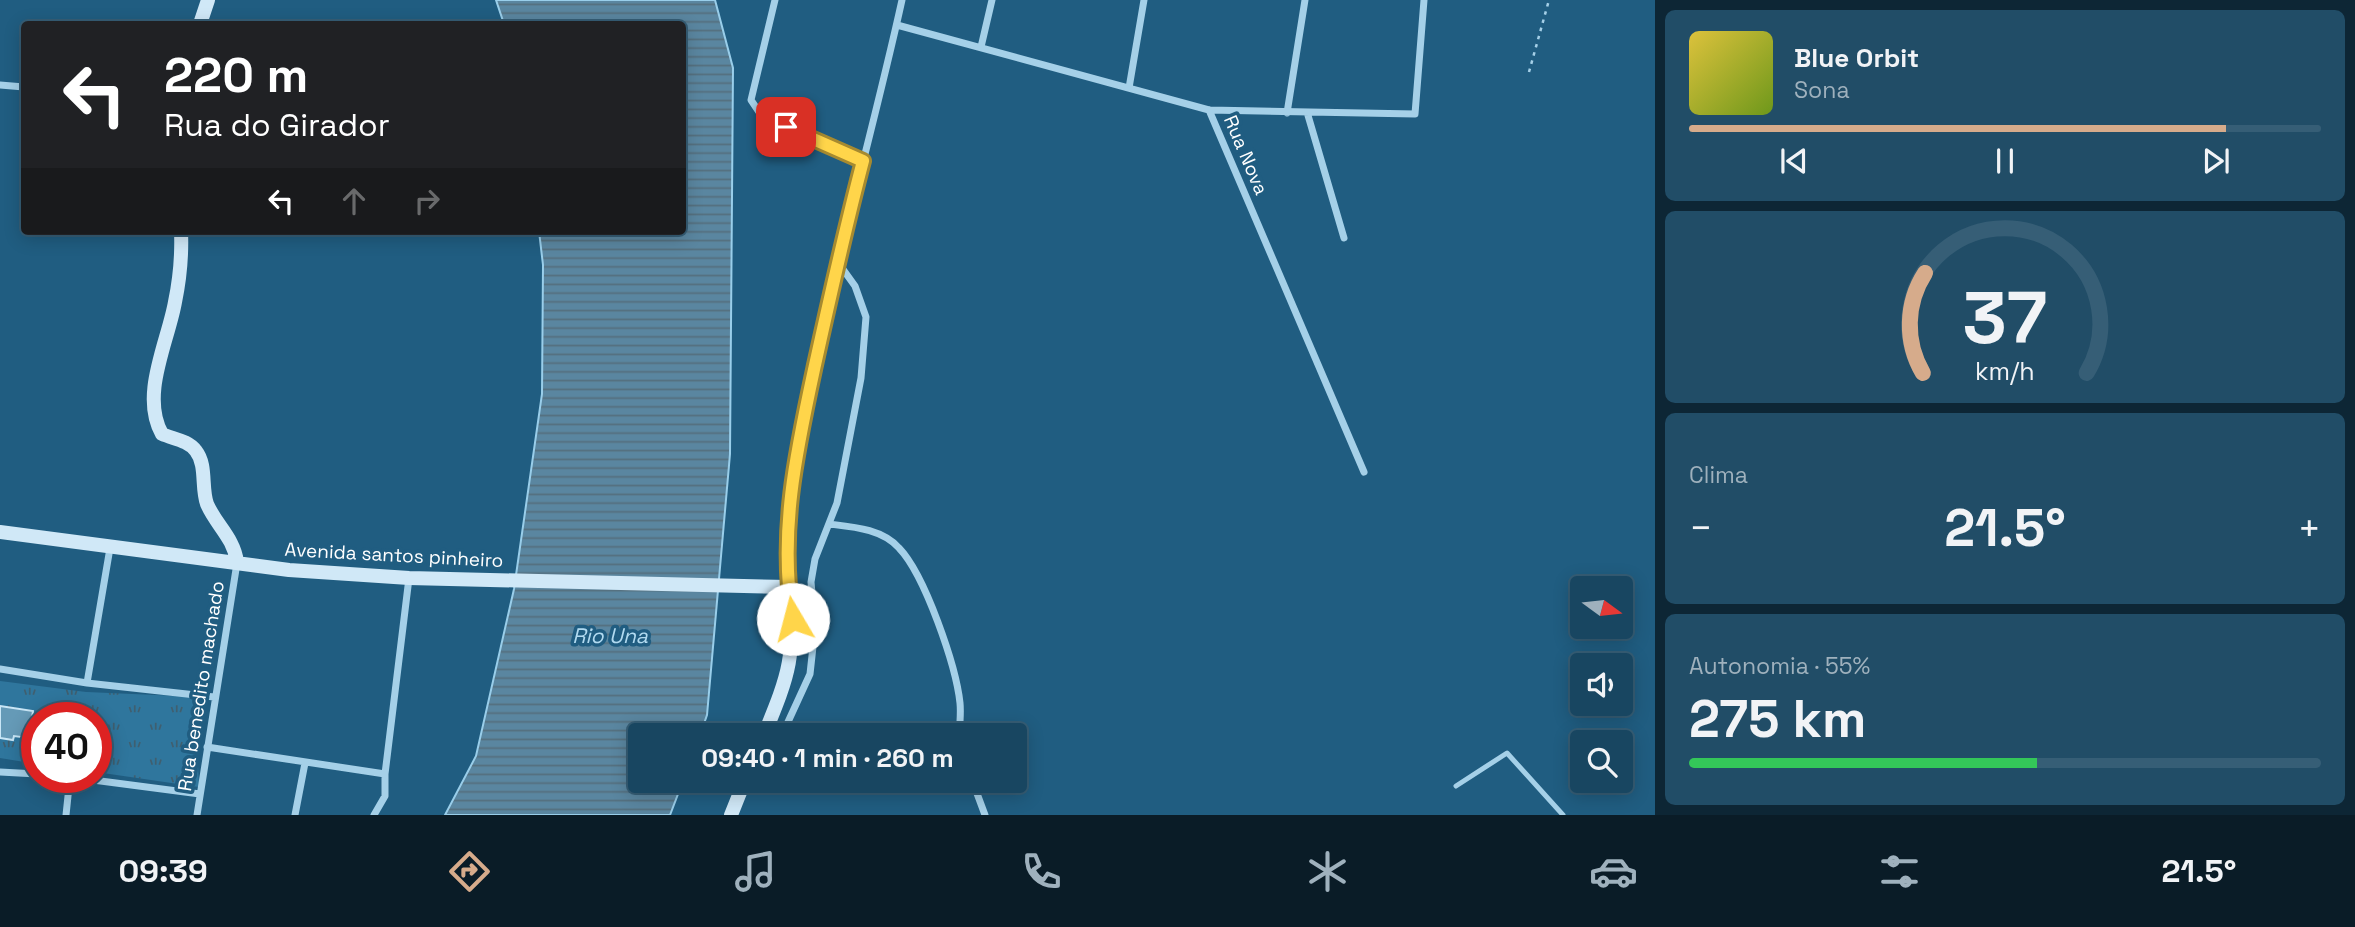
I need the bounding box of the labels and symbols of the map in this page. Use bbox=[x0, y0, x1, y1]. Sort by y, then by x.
pin bbox=[756, 97, 816, 157]
street label: Rua Nova bbox=[1218, 111, 1274, 199]
street label: Avenida santos pinheiro bbox=[284, 537, 504, 573]
north arrow bbox=[1570, 576, 1633, 639]
street label: Rua benedito machado bbox=[172, 579, 230, 793]
position arrow bbox=[756, 582, 830, 656]
water label: Rio Una bbox=[572, 622, 649, 649]
speed limit sign: 40 bbox=[21, 702, 112, 793]

